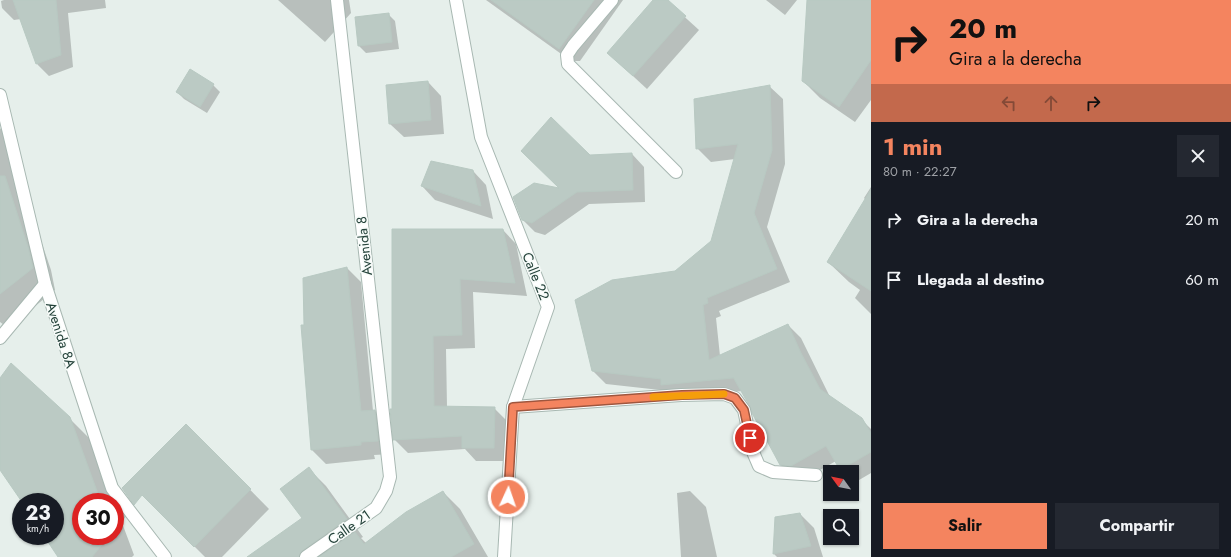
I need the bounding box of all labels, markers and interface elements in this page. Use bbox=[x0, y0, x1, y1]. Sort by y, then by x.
text: 20 m bbox=[949, 8, 1017, 49]
icon: right bbox=[883, 16, 935, 68]
text: Gira a la derecha bbox=[949, 46, 1082, 72]
icon: left bbox=[998, 92, 1020, 114]
icon: ahead bbox=[1040, 92, 1062, 114]
icon: right bbox=[1082, 92, 1104, 114]
text: 1 min bbox=[883, 129, 943, 164]
button: close bbox=[1177, 135, 1219, 177]
text: 80 m · 22:27 bbox=[883, 162, 957, 181]
icon: right bbox=[883, 209, 905, 231]
text: Gira a la derecha bbox=[917, 209, 1038, 231]
text: 20 m bbox=[1185, 209, 1219, 231]
street label: Avenida 8 bbox=[351, 215, 377, 277]
street label: Calle 22 bbox=[517, 249, 555, 303]
icon: arrive bbox=[883, 269, 905, 291]
text: Llegada al destino bbox=[917, 269, 1044, 291]
text: 60 m bbox=[1185, 269, 1219, 291]
street label: Avenida 8A bbox=[41, 299, 81, 371]
pin bbox=[733, 421, 767, 455]
icon: arrive bbox=[739, 427, 761, 449]
north arrow bbox=[823, 465, 859, 501]
map controls bbox=[823, 465, 859, 545]
position arrow bbox=[487, 476, 529, 518]
speed limit sign: 30 bbox=[72, 493, 124, 545]
text: 23 bbox=[25, 499, 51, 528]
button: Salir bbox=[883, 503, 1047, 549]
button: Compartir bbox=[1055, 503, 1219, 549]
street label: Calle 21 bbox=[323, 505, 375, 549]
button: search bbox=[823, 509, 859, 545]
text: km/h bbox=[27, 521, 49, 536]

